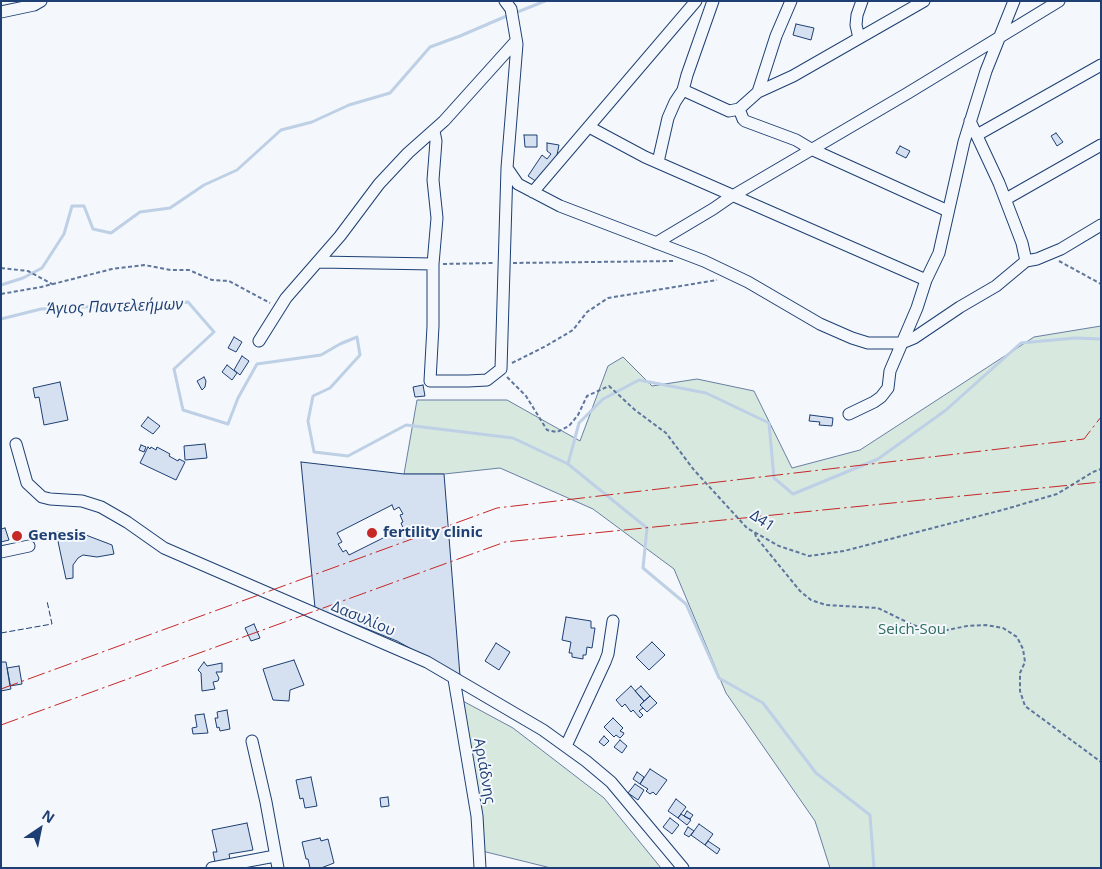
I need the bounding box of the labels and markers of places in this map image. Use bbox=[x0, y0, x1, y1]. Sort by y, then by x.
place label: fertility clinic bbox=[383, 524, 483, 542]
marker: fertility clinic bbox=[365, 526, 379, 540]
place label: Genesis bbox=[28, 527, 86, 545]
marker: Genesis bbox=[10, 529, 24, 543]

